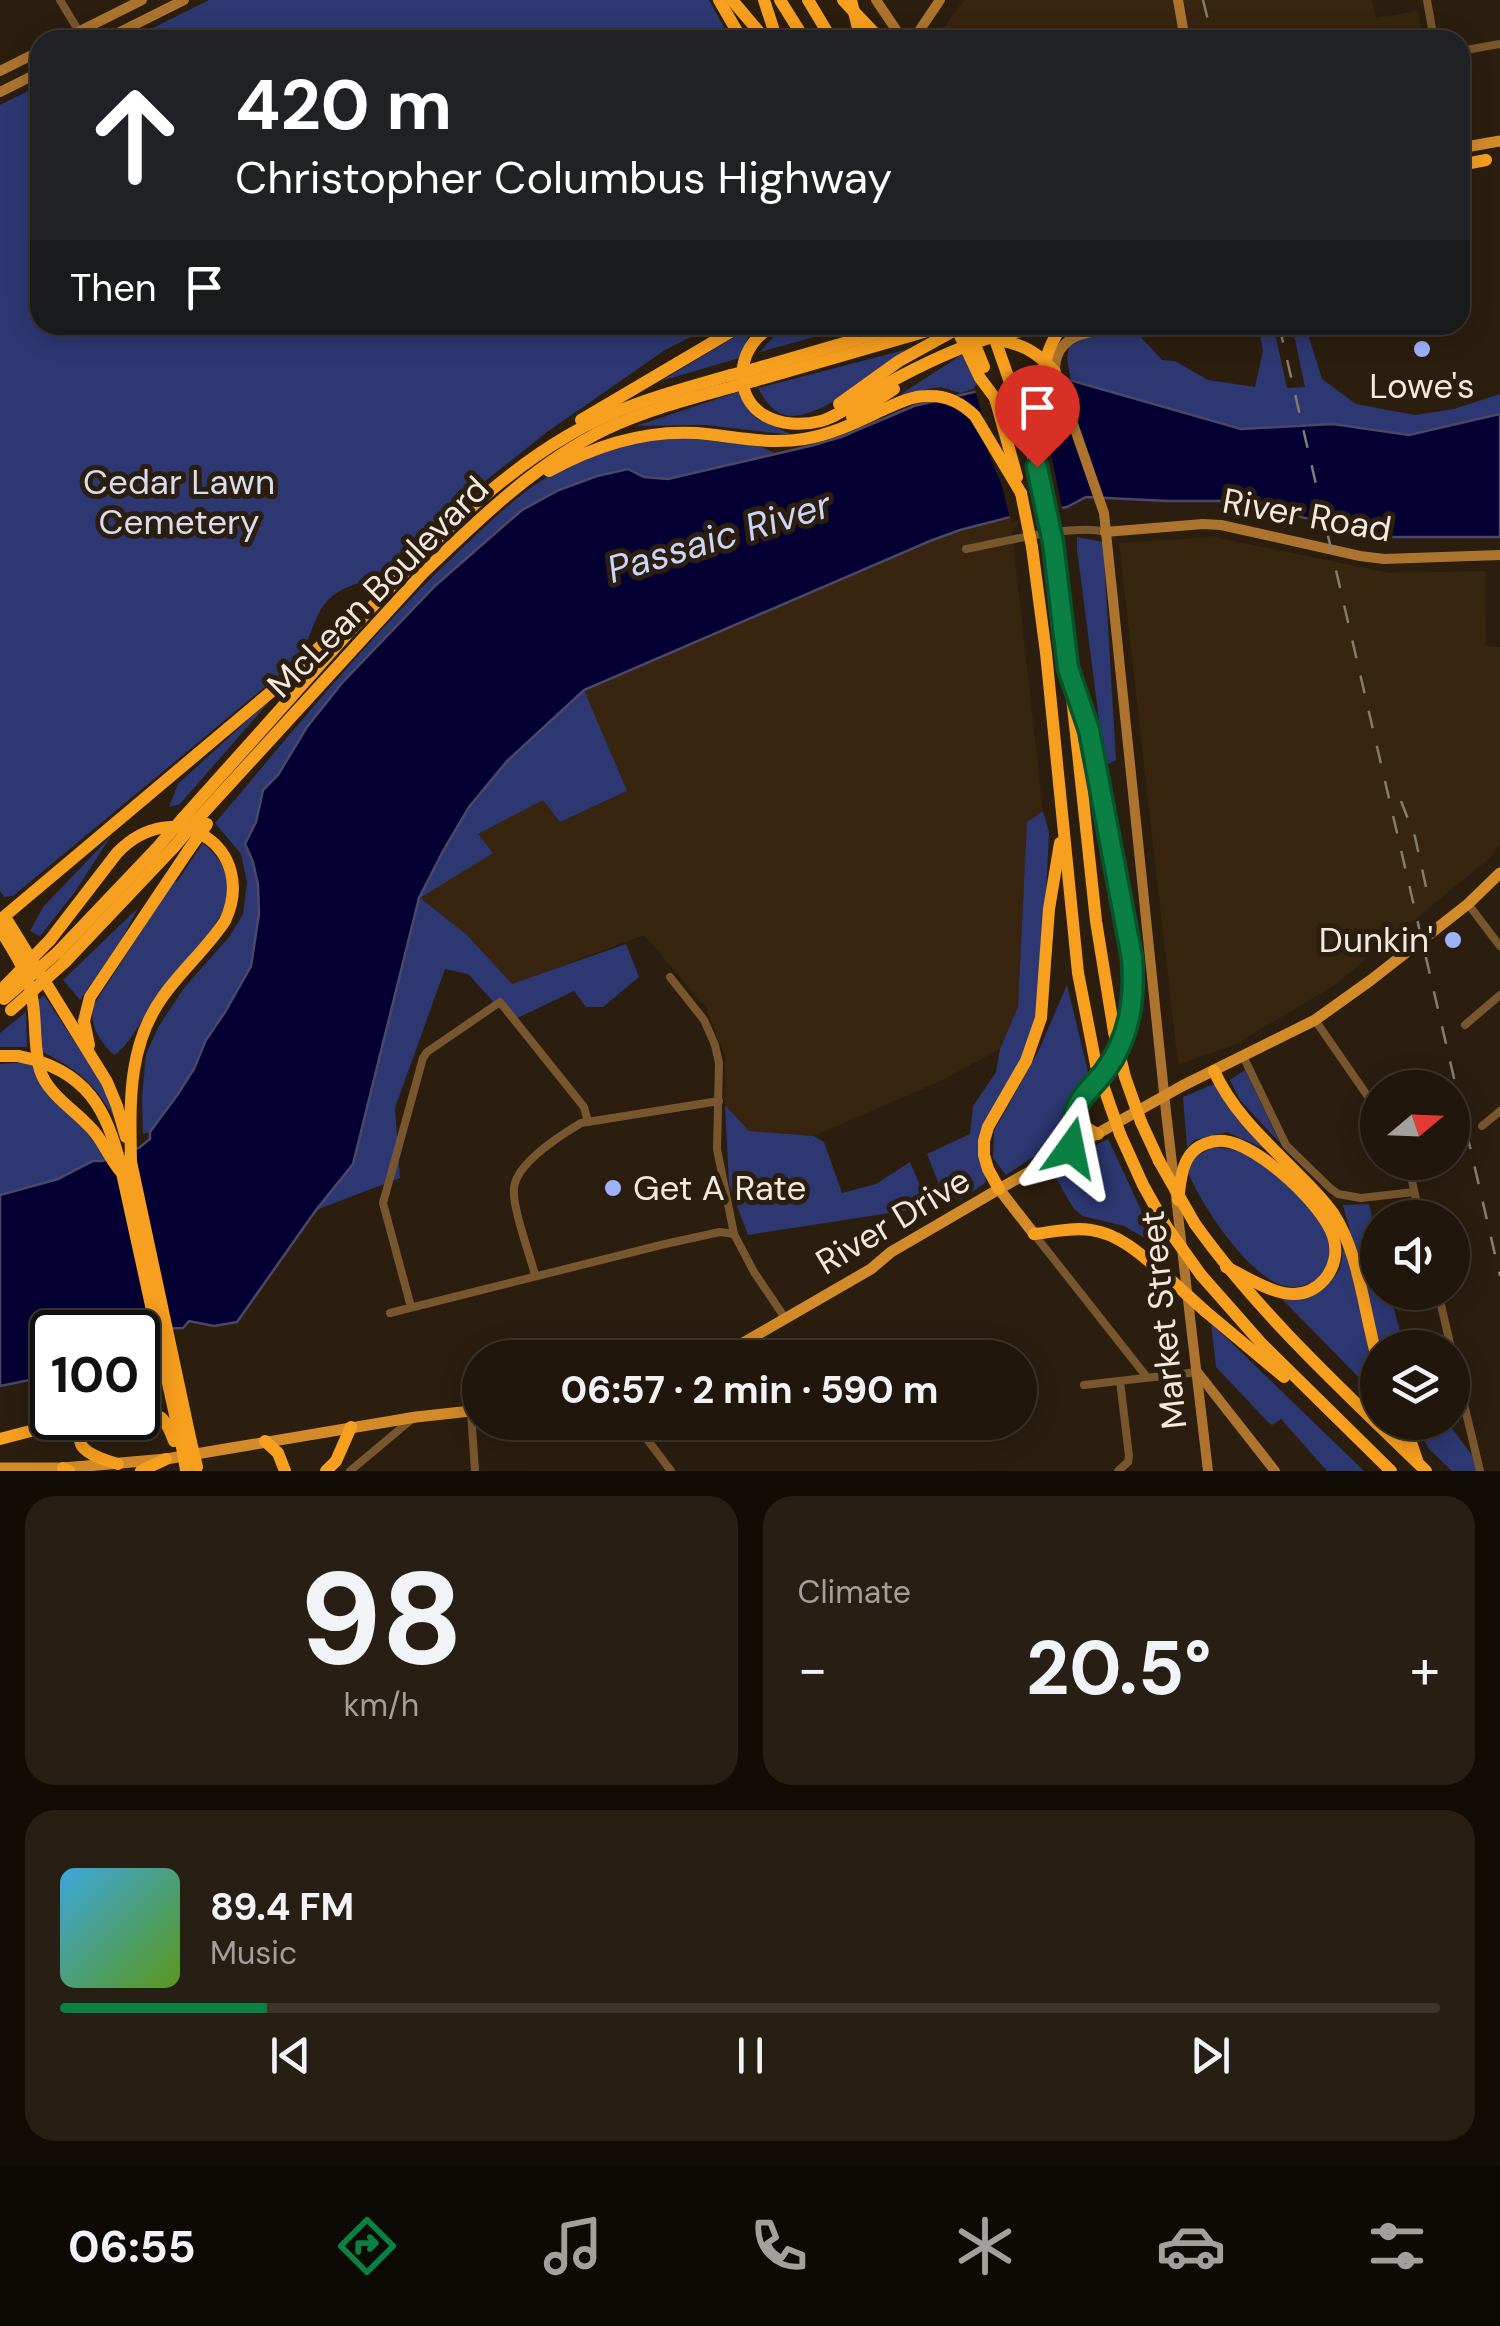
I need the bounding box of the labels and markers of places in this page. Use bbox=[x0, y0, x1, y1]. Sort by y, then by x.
marker: Lowe's bbox=[1411, 338, 1433, 360]
place label: Lowe's bbox=[1369, 363, 1475, 409]
pin bbox=[995, 365, 1080, 468]
place label: Dunkin' bbox=[1319, 917, 1433, 963]
marker: Dunkin' bbox=[1442, 929, 1464, 951]
place label: Get A Rate bbox=[633, 1165, 806, 1211]
marker: Get A Rate bbox=[602, 1177, 624, 1199]

